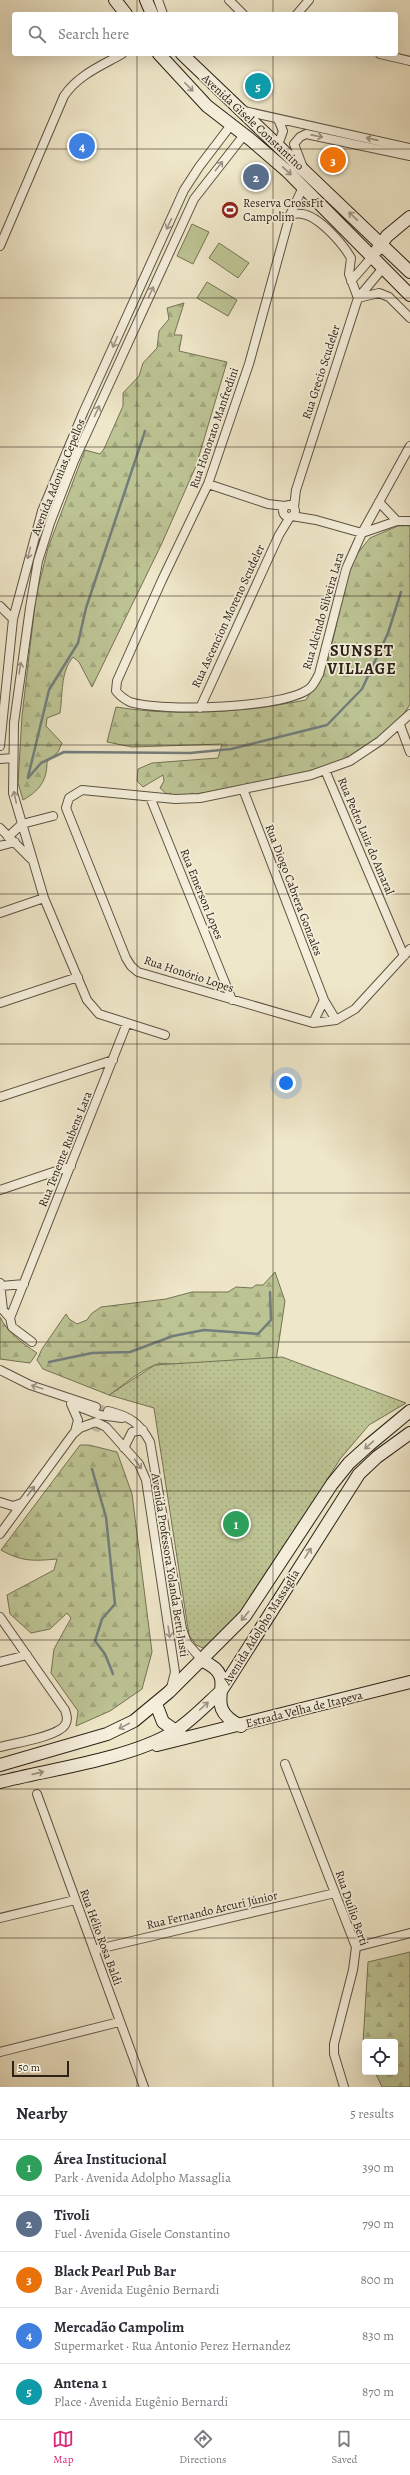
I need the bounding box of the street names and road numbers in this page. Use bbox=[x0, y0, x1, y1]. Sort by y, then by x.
street label: Avenida Gisele Constantino bbox=[198, 70, 308, 174]
street label: Rua Grecio Scudeler bbox=[298, 322, 344, 421]
street label: Rua Honorato Manfredini bbox=[186, 365, 242, 491]
street label: Avenida Adonias Cepellos bbox=[27, 416, 89, 539]
street label: Rua Ascencion Moreno Scudeler bbox=[188, 541, 269, 690]
street label: Rua Alcindo Silveira Lara bbox=[299, 550, 348, 672]
street label: Rua Pedro Luiz do Amaral bbox=[334, 775, 398, 897]
street label: Rua Diogo Cabrera Gonzales bbox=[262, 822, 327, 958]
street label: Rua Emerson Lopes bbox=[177, 846, 228, 942]
street label: Rua Honório Lopes bbox=[142, 952, 236, 996]
street label: Rua Tenente Rubens Lara bbox=[34, 1088, 96, 1209]
street label: Avenida Professora Yolanda Berti Justi bbox=[147, 1471, 192, 1658]
street label: Avenida Adolpho Massaglia bbox=[218, 1566, 303, 1689]
street label: Estrada Velha de Itapeva bbox=[244, 1687, 365, 1731]
street label: Rua Duílio Berti bbox=[332, 1868, 372, 1948]
street label: Rua Hélio Rosa Baldi bbox=[76, 1887, 126, 1987]
street label: Rua Fernando Arcuri Júnior bbox=[145, 1887, 280, 1933]

